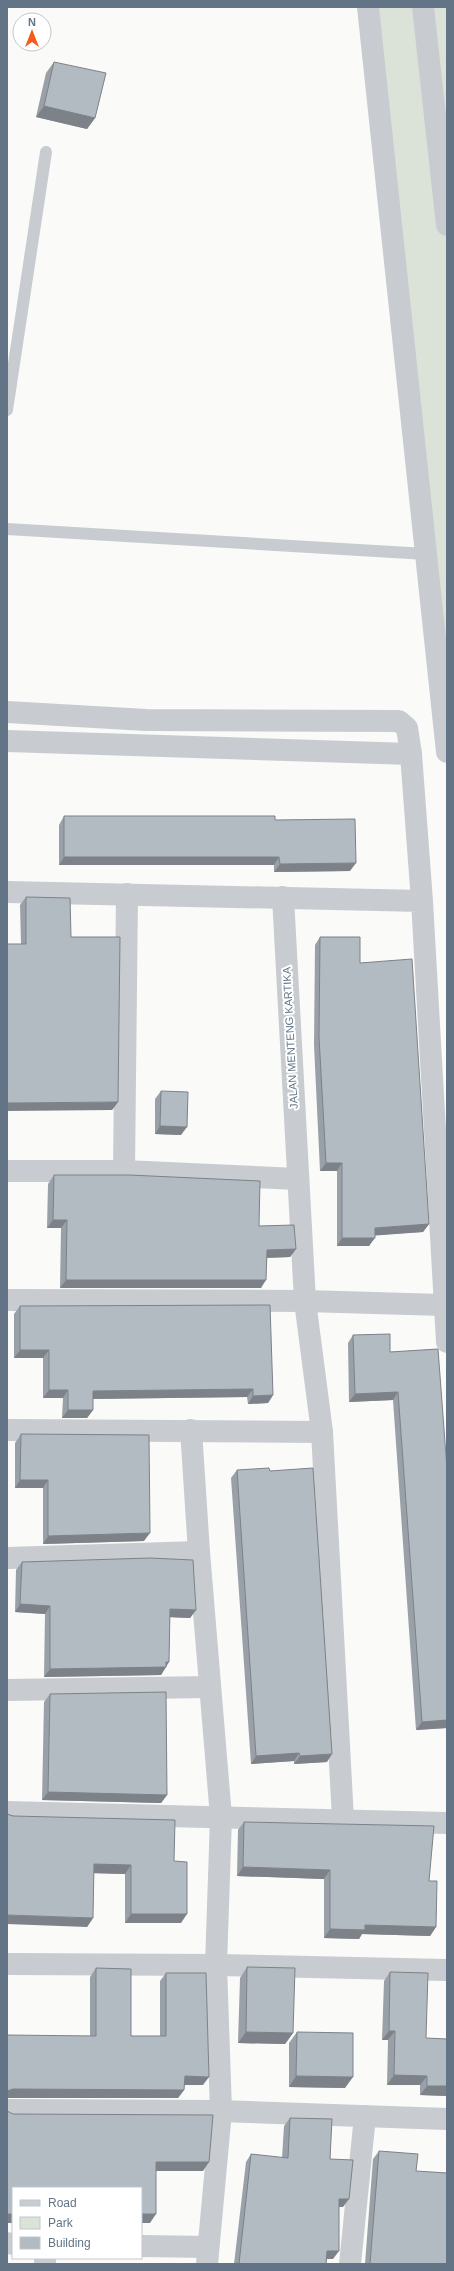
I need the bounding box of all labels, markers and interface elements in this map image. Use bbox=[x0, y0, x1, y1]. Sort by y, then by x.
north arrow bbox=[12, 12, 52, 52]
text: N bbox=[28, 16, 36, 28]
street label: JALAN MENTENG KARTIKA bbox=[280, 966, 300, 1109]
legend bbox=[12, 2187, 142, 2259]
text: Road bbox=[48, 2196, 77, 2210]
text: Park bbox=[48, 2216, 74, 2230]
text: Building bbox=[48, 2236, 91, 2250]

